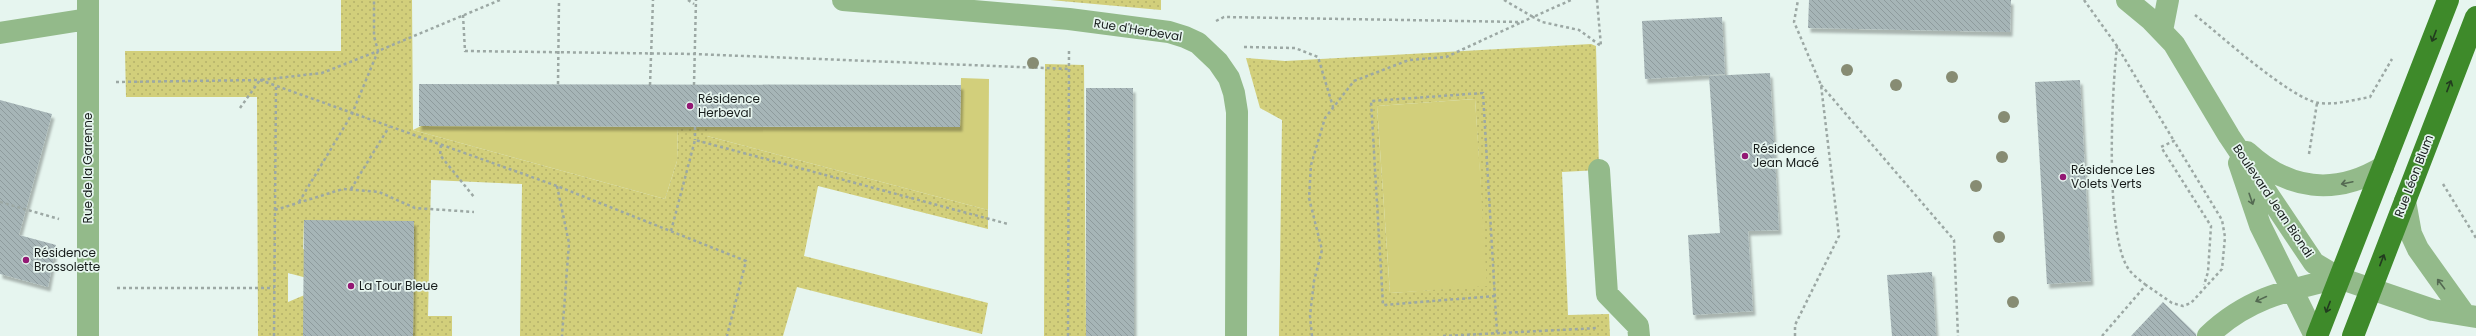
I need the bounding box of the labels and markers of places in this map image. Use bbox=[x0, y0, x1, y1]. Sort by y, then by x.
place label: Résidence Herbeval bbox=[698, 90, 760, 121]
marker: Résidence Herbeval bbox=[685, 101, 695, 111]
place label: Résidence Jean Macé bbox=[1753, 140, 1819, 171]
marker: Résidence Jean Macé bbox=[1740, 151, 1750, 161]
place label: Résidence Les Volets Verts bbox=[2071, 161, 2155, 192]
marker: Résidence Les Volets Verts bbox=[2058, 172, 2068, 182]
place label: Résidence Brossolette bbox=[34, 244, 100, 275]
marker: Résidence Brossolette bbox=[21, 255, 31, 265]
place label: La Tour Bleue bbox=[359, 277, 438, 294]
marker: La Tour Bleue bbox=[346, 281, 356, 291]

